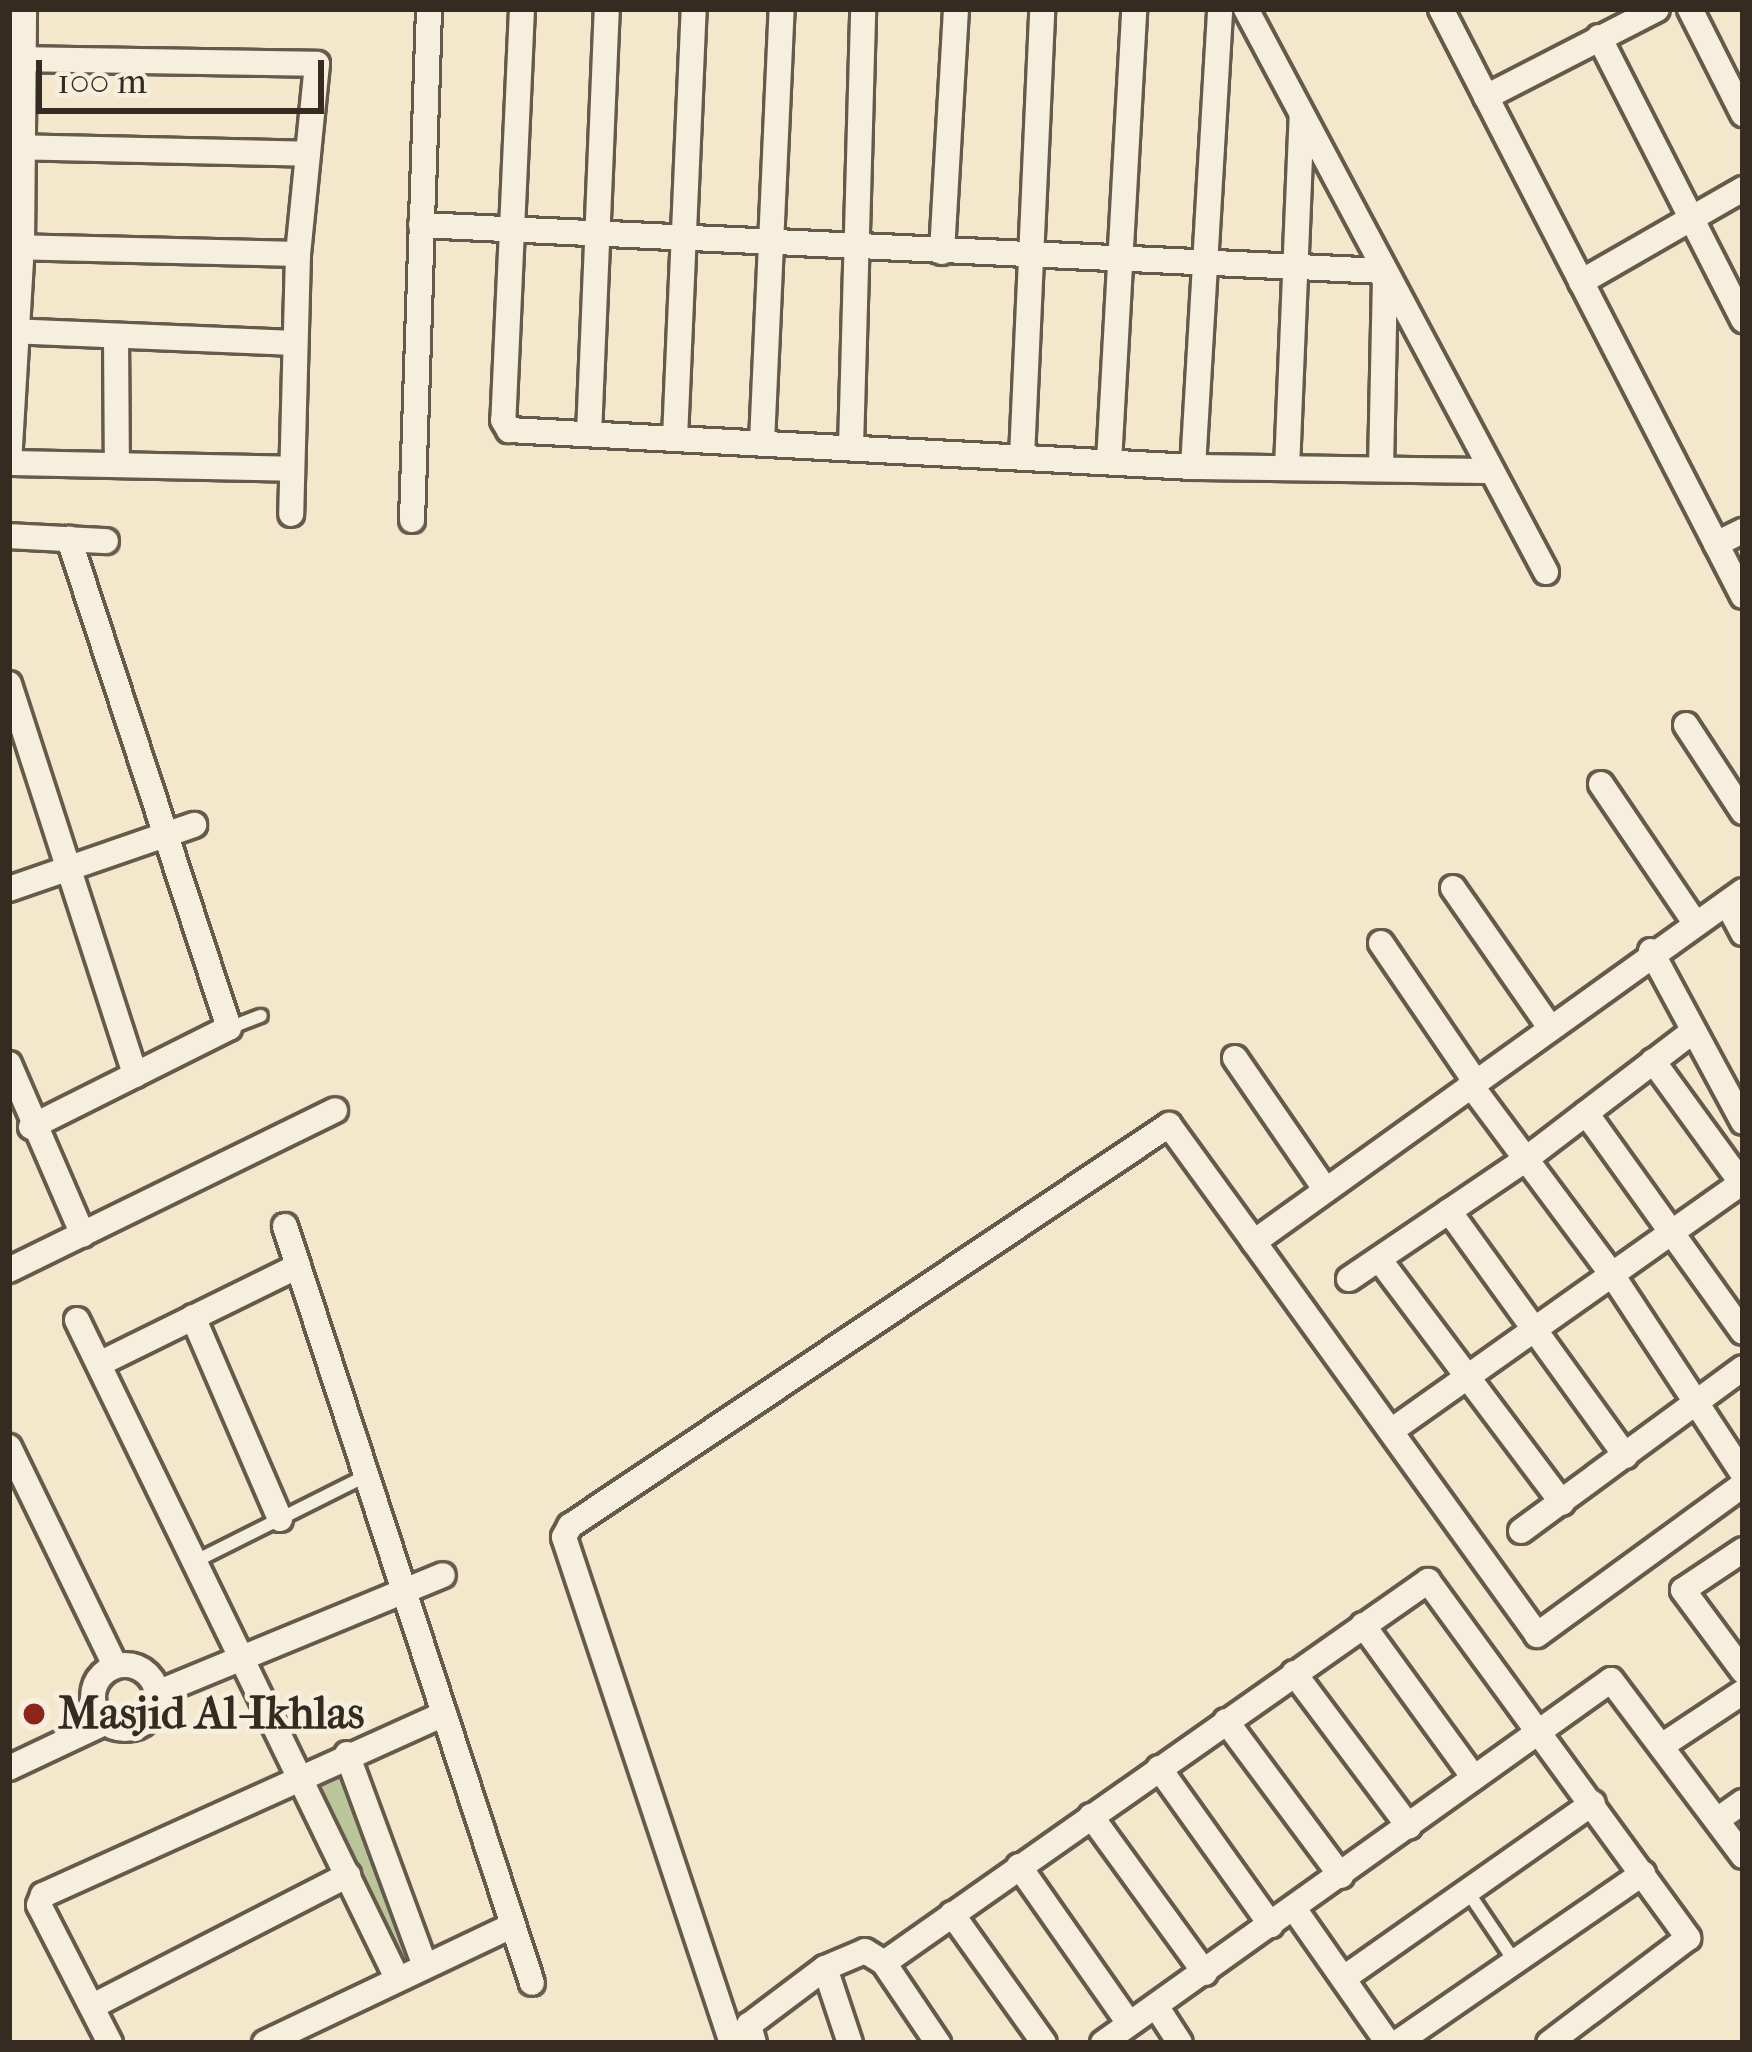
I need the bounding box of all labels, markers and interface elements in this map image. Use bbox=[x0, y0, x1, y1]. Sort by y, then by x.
scale bar bbox=[42, 36, 330, 110]
text: 100 m bbox=[57, 60, 147, 102]
place label: Masjid Al-Ikhlas bbox=[58, 1687, 364, 1741]
marker: Masjid Al-Ikhlas bbox=[21, 1701, 47, 1727]

